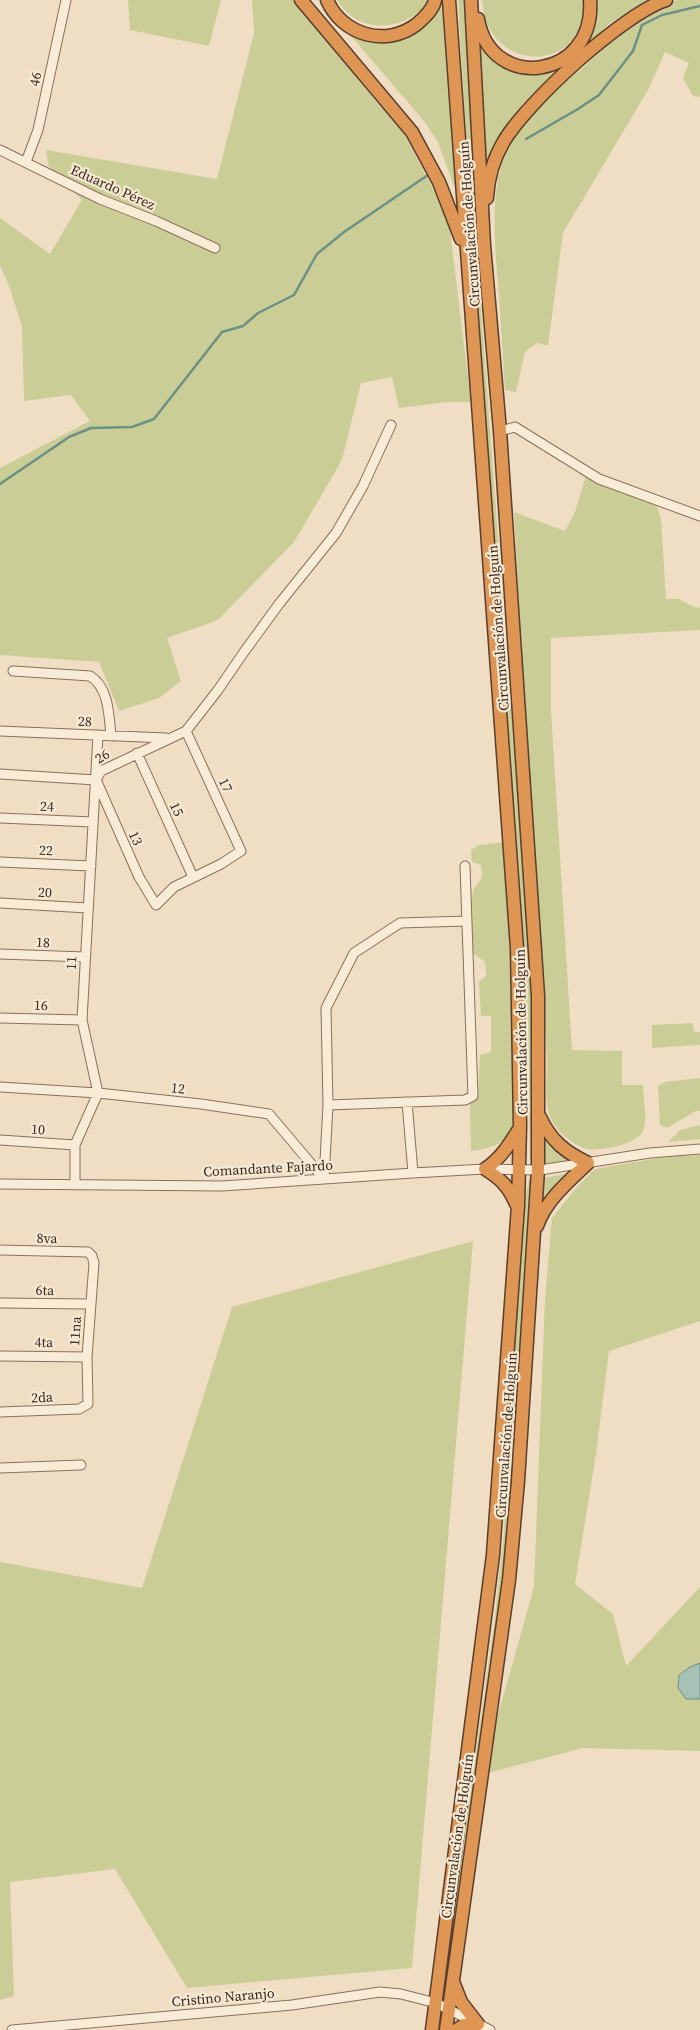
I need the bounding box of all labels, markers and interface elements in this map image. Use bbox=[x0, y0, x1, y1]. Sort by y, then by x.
street label: 46 bbox=[24, 70, 46, 88]
street label: Circunvalación de Holguín bbox=[453, 140, 485, 308]
street label: Eduardo Pérez bbox=[68, 159, 159, 215]
street label: Circunvalación de Holguín bbox=[482, 544, 514, 712]
street label: 28 bbox=[78, 711, 92, 731]
street label: 26 bbox=[91, 744, 113, 768]
street label: 17 bbox=[214, 774, 238, 796]
street label: 24 bbox=[39, 796, 55, 816]
street label: 15 bbox=[165, 799, 189, 819]
street label: 13 bbox=[124, 828, 148, 848]
street label: 22 bbox=[38, 840, 54, 860]
street label: 20 bbox=[37, 882, 53, 902]
street label: 18 bbox=[35, 932, 51, 952]
street label: Circunvalación de Holguín bbox=[510, 948, 532, 1115]
street label: 11 bbox=[61, 955, 81, 971]
street label: 16 bbox=[34, 995, 48, 1015]
street label: 12 bbox=[170, 1077, 186, 1099]
street label: 10 bbox=[30, 1119, 46, 1139]
street label: Comandante Fajardo bbox=[203, 1155, 334, 1181]
street label: 8va bbox=[36, 1228, 59, 1248]
street label: 6ta bbox=[35, 1280, 55, 1300]
street label: 11na bbox=[64, 1315, 86, 1346]
street label: 4ta bbox=[34, 1332, 54, 1352]
street label: Circunvalación de Holguín bbox=[490, 1351, 522, 1519]
street label: 2da bbox=[31, 1387, 54, 1407]
street label: Circunvalación de Holguín bbox=[436, 1752, 479, 1920]
street label: Cristino Naranjo bbox=[171, 1983, 276, 2011]

